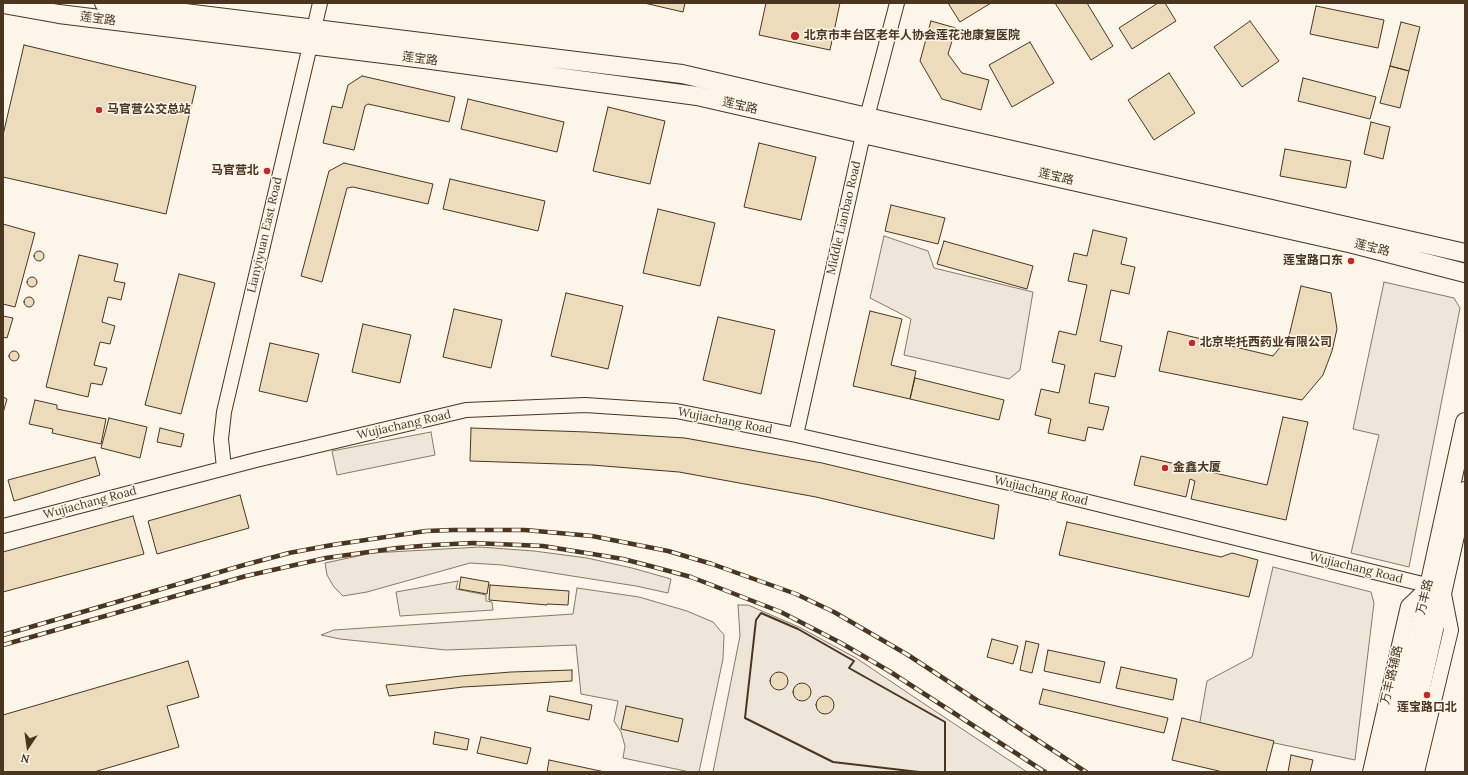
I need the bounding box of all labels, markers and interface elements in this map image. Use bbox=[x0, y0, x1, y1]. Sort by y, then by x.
street label: 莲宝路 bbox=[79, 10, 117, 28]
place label: 北京市丰台区老年人协会莲花池康复医院 bbox=[804, 29, 1020, 43]
marker: 北京市丰台区老年人协会莲花池康复医院 bbox=[789, 30, 801, 42]
street label: 莲宝路 bbox=[401, 50, 439, 68]
street label: 莲宝路 bbox=[721, 95, 759, 117]
place label: 马官营公交总站 bbox=[107, 103, 191, 117]
marker: 马官营公交总站 bbox=[94, 105, 104, 115]
street label: Middle Lianbao Road bbox=[824, 160, 864, 276]
place label: 马官营北 bbox=[211, 164, 259, 178]
marker: 马官营北 bbox=[262, 166, 272, 176]
street label: 莲宝路 bbox=[1037, 166, 1075, 188]
street label: Lianyiyuan East Road bbox=[245, 176, 285, 294]
street label: 莲宝路 bbox=[1353, 237, 1391, 259]
place label: 莲宝路口东 bbox=[1283, 254, 1343, 268]
marker: 莲宝路口东 bbox=[1346, 256, 1356, 266]
place label: 北京毕托西药业有限公司 bbox=[1200, 336, 1332, 350]
marker: 北京毕托西药业有限公司 bbox=[1187, 338, 1197, 348]
street label: Wujiachang Road bbox=[676, 405, 774, 437]
street label: Wujiachang Road bbox=[356, 407, 452, 443]
place label: 金鑫大厦 bbox=[1173, 461, 1221, 475]
marker: 金鑫大厦 bbox=[1160, 463, 1170, 473]
street label: Wujiachang Road bbox=[993, 473, 1089, 509]
street label: Wujiachang Road bbox=[42, 484, 138, 522]
street label: Wujiachang Road bbox=[1308, 549, 1404, 587]
street label: 万丰路 bbox=[1414, 578, 1436, 616]
street label: 万丰路辅路 bbox=[1378, 644, 1406, 706]
marker: 莲宝路口北 bbox=[1422, 690, 1432, 700]
place label: 莲宝路口北 bbox=[1397, 701, 1457, 715]
north arrow bbox=[8, 727, 48, 767]
text: N bbox=[20, 751, 31, 766]

